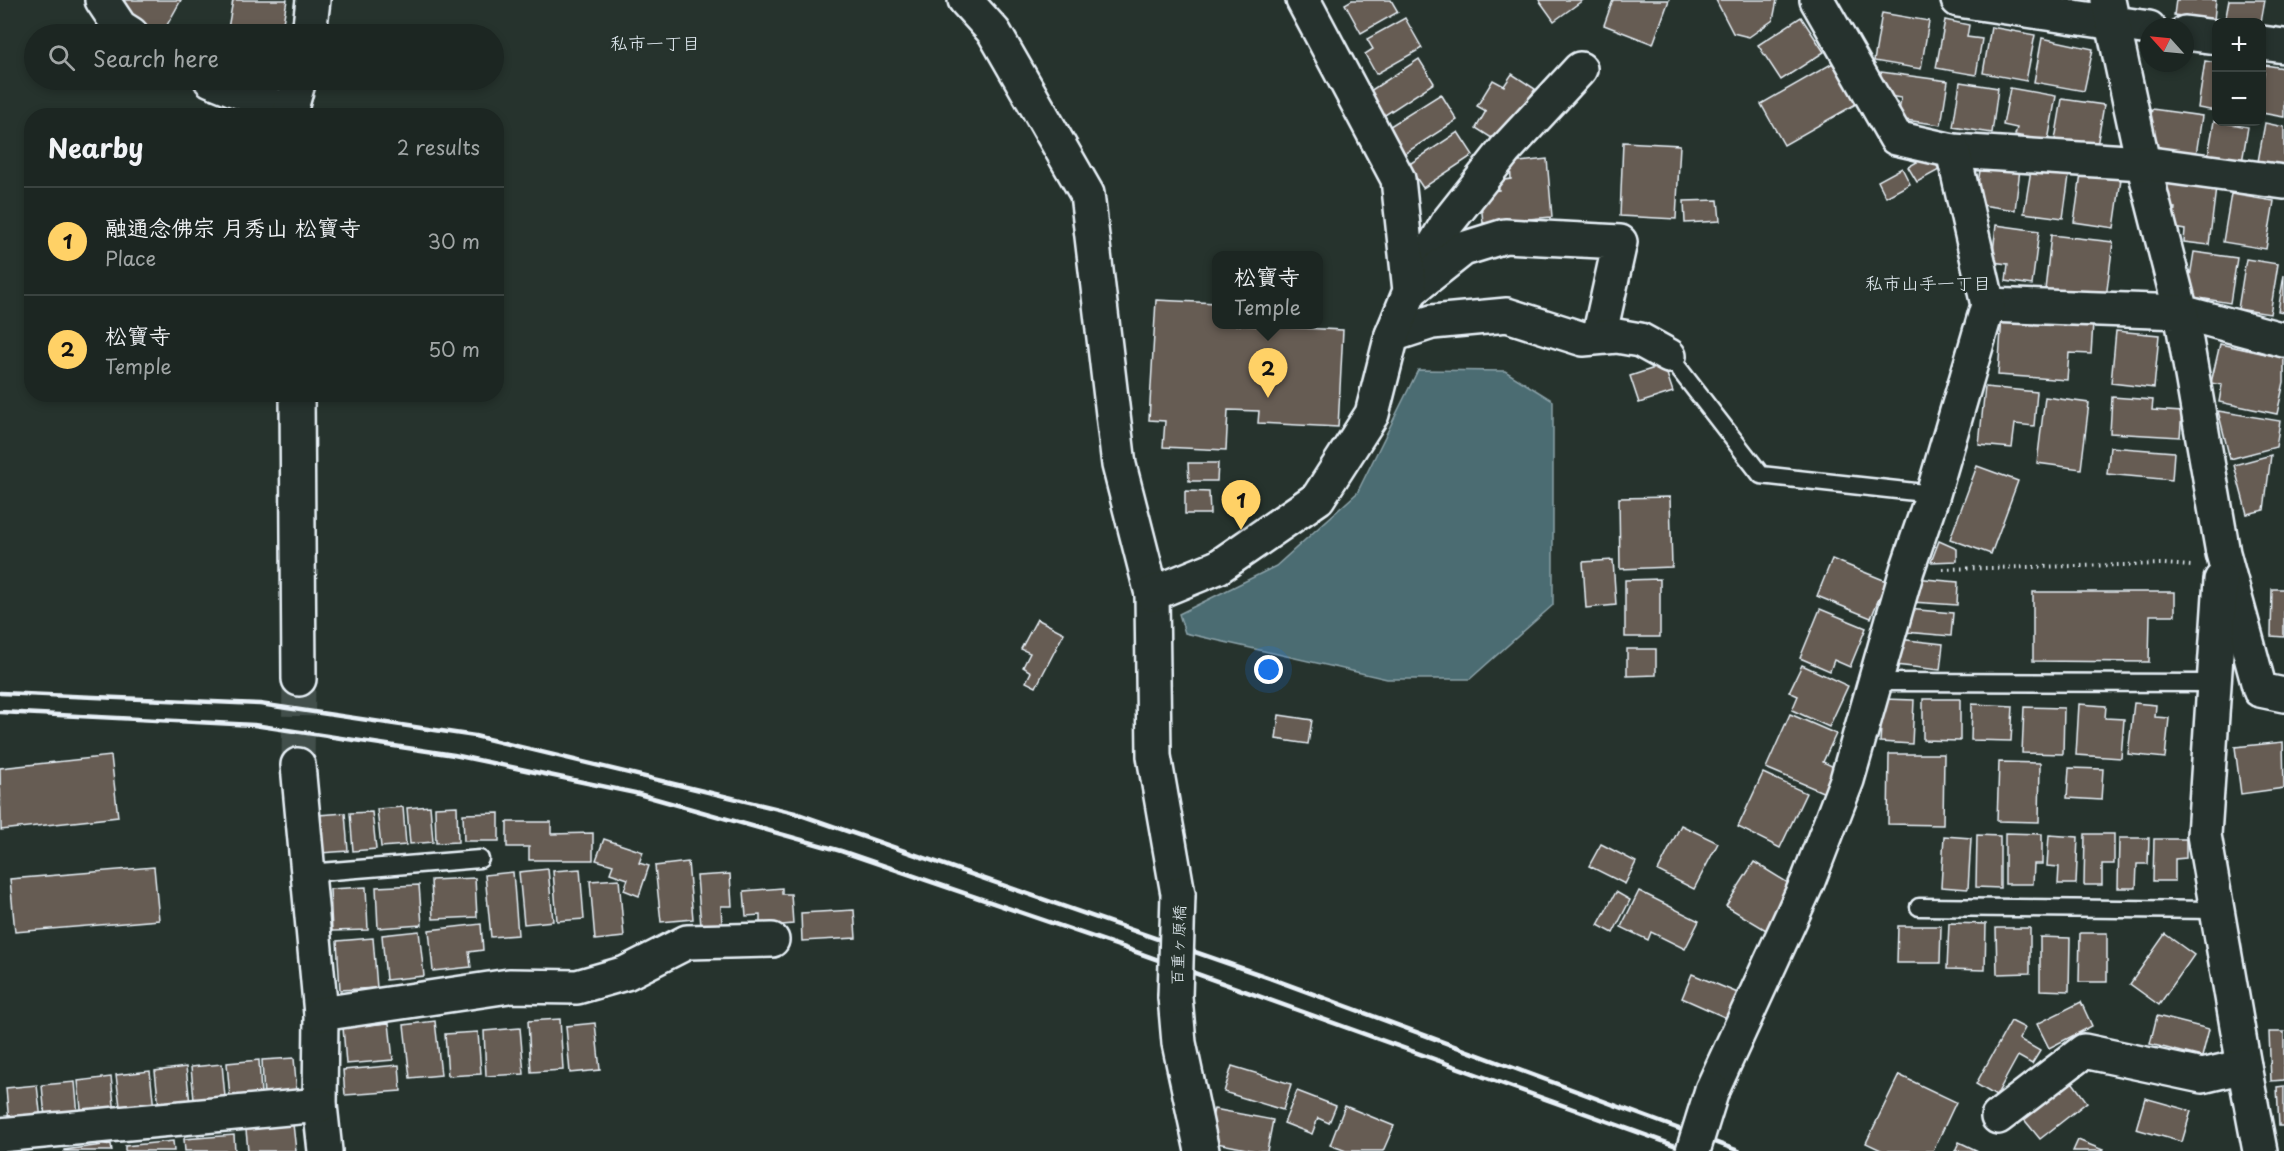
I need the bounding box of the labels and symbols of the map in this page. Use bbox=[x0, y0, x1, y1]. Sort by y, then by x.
north arrow bbox=[2140, 18, 2194, 72]
district label: 私市一丁目 bbox=[610, 29, 700, 56]
district label: 私市山手一丁目 bbox=[1865, 269, 1991, 296]
pin: 2 bbox=[1248, 348, 1288, 398]
pin: 1 bbox=[1222, 480, 1260, 530]
your location bbox=[1254, 655, 1283, 684]
street label: 百重ヶ原橋 bbox=[1164, 905, 1190, 985]

